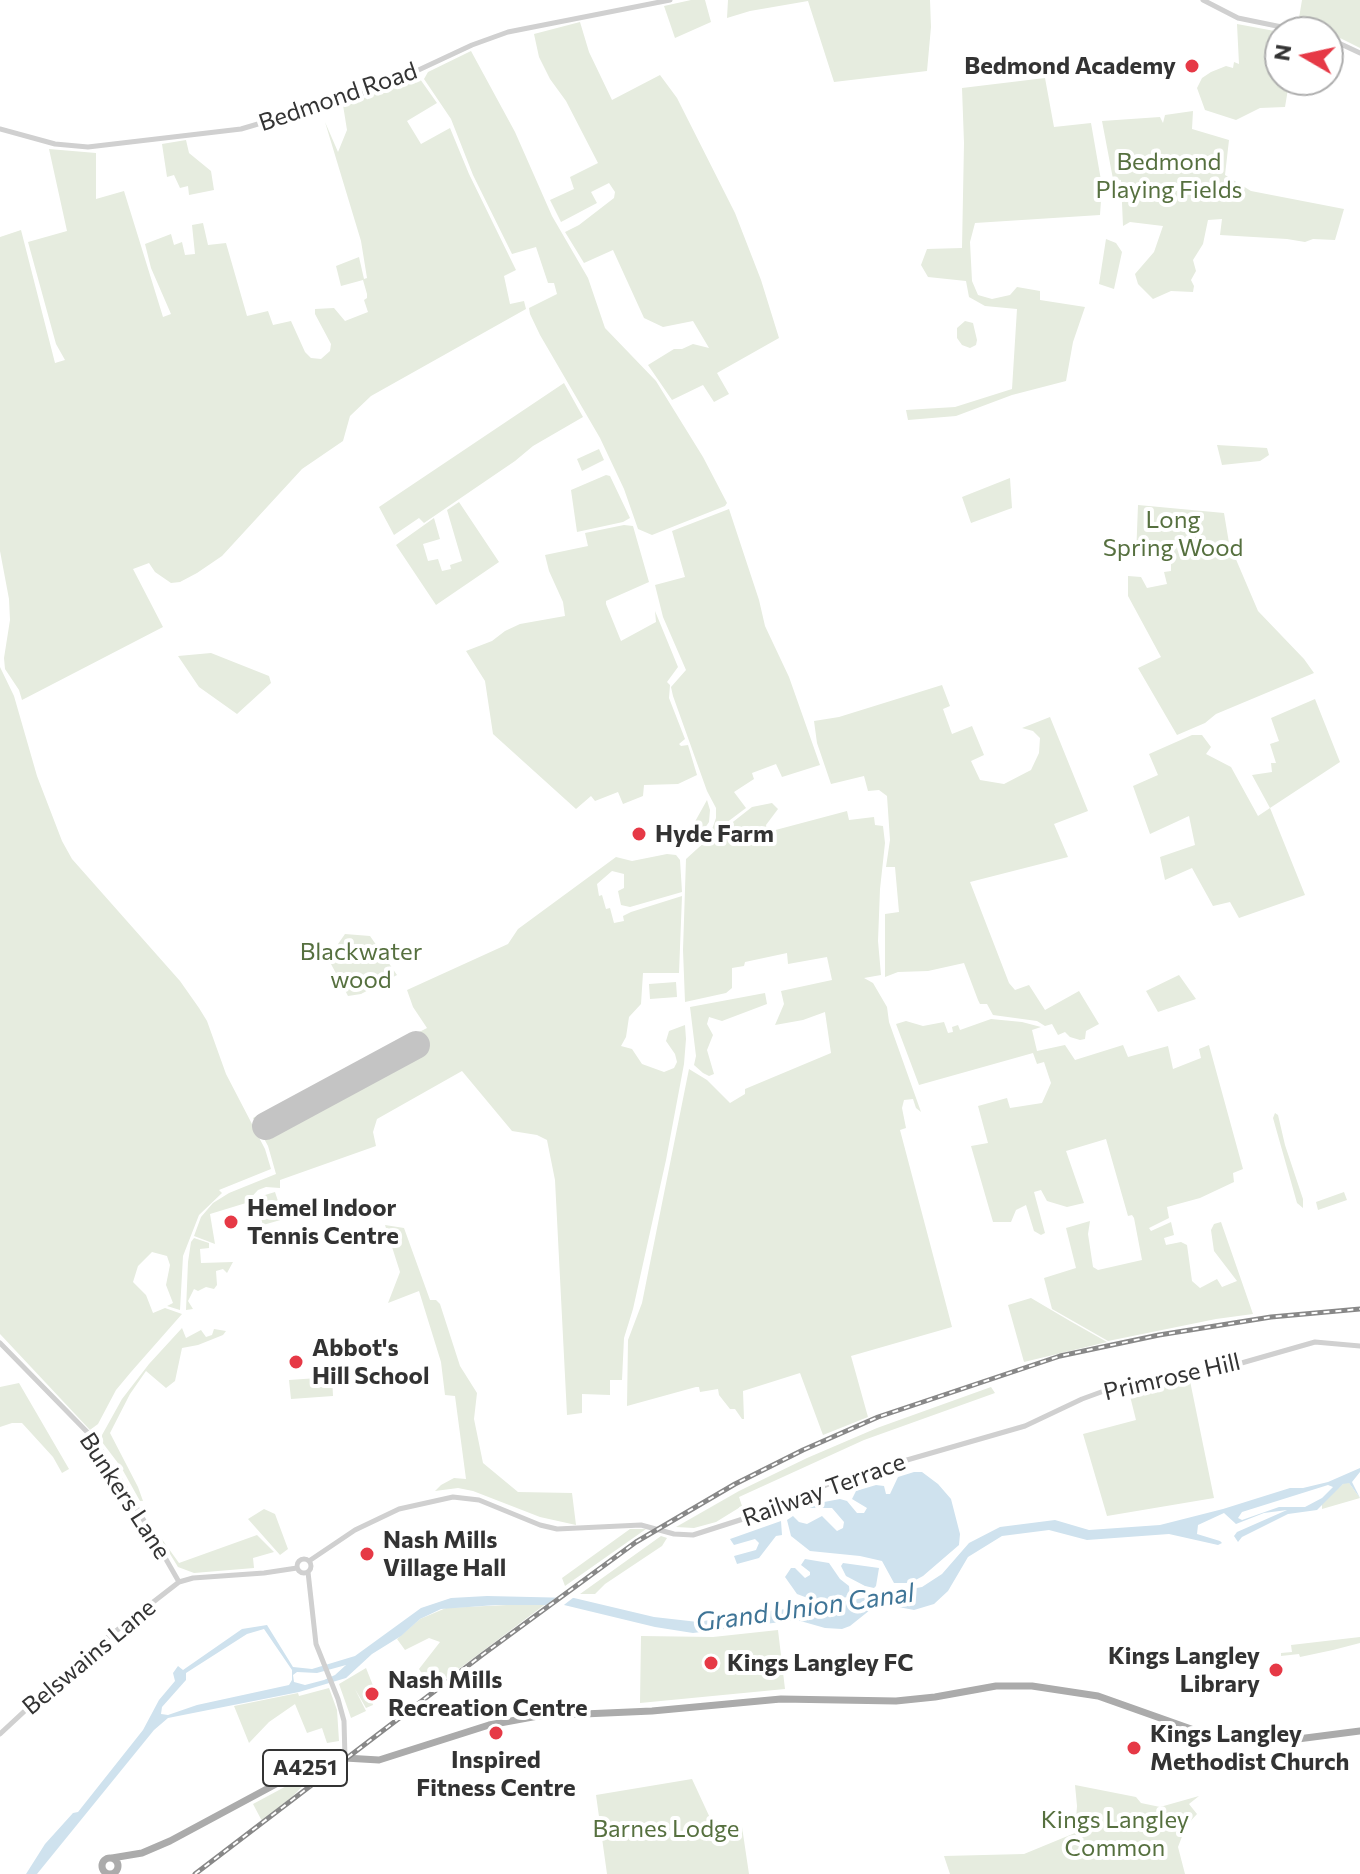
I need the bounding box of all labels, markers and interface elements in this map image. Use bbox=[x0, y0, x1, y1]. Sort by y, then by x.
north arrow bbox=[1264, 16, 1344, 96]
text: N bbox=[1267, 42, 1296, 63]
place label: Bedmond Academy bbox=[964, 52, 1176, 80]
street label: Bedmond Road bbox=[255, 56, 421, 138]
marker: Bedmond Academy bbox=[1183, 57, 1201, 75]
park label: Bedmond Playing Fields bbox=[1096, 148, 1242, 204]
park label: Long Spring Wood bbox=[1103, 506, 1243, 562]
place label: Hyde Farm bbox=[655, 820, 774, 848]
marker: Hyde Farm bbox=[630, 825, 648, 843]
park label: Blackwater wood bbox=[300, 938, 422, 994]
place label: Hemel Indoor Tennis Centre bbox=[247, 1194, 399, 1250]
marker: Hemel Indoor Tennis Centre bbox=[222, 1213, 240, 1231]
place label: Abbot's Hill School bbox=[312, 1334, 429, 1390]
street label: Primrose Hill bbox=[1101, 1347, 1243, 1407]
marker: Abbot's Hill School bbox=[287, 1353, 305, 1371]
street label: Bunkers Lane bbox=[73, 1427, 177, 1565]
street label: Railway Terrace bbox=[739, 1447, 909, 1533]
place label: Nash Mills Village Hall bbox=[383, 1526, 506, 1582]
marker: Nash Mills Village Hall bbox=[358, 1545, 376, 1563]
water label: Grand Union Canal bbox=[694, 1577, 916, 1639]
street label: Belswains Lane bbox=[17, 1593, 161, 1721]
place label: Kings Langley Library bbox=[1108, 1642, 1260, 1698]
place label: Kings Langley FC bbox=[727, 1649, 914, 1677]
marker: Kings Langley FC bbox=[702, 1654, 720, 1672]
marker: Kings Langley Library bbox=[1267, 1661, 1285, 1679]
place label: Nash Mills Recreation Centre bbox=[388, 1666, 588, 1722]
marker: Nash Mills Recreation Centre bbox=[363, 1685, 381, 1703]
place label: Kings Langley Methodist Church bbox=[1150, 1720, 1349, 1776]
marker: Inspired Fitness Centre bbox=[487, 1724, 505, 1742]
marker: Kings Langley Methodist Church bbox=[1125, 1739, 1143, 1757]
place label: Inspired Fitness Centre bbox=[416, 1746, 576, 1802]
road number: A4251 bbox=[263, 1750, 347, 1786]
park label: Kings Langley Common bbox=[1041, 1806, 1189, 1862]
park label: Barnes Lodge bbox=[593, 1815, 739, 1843]

